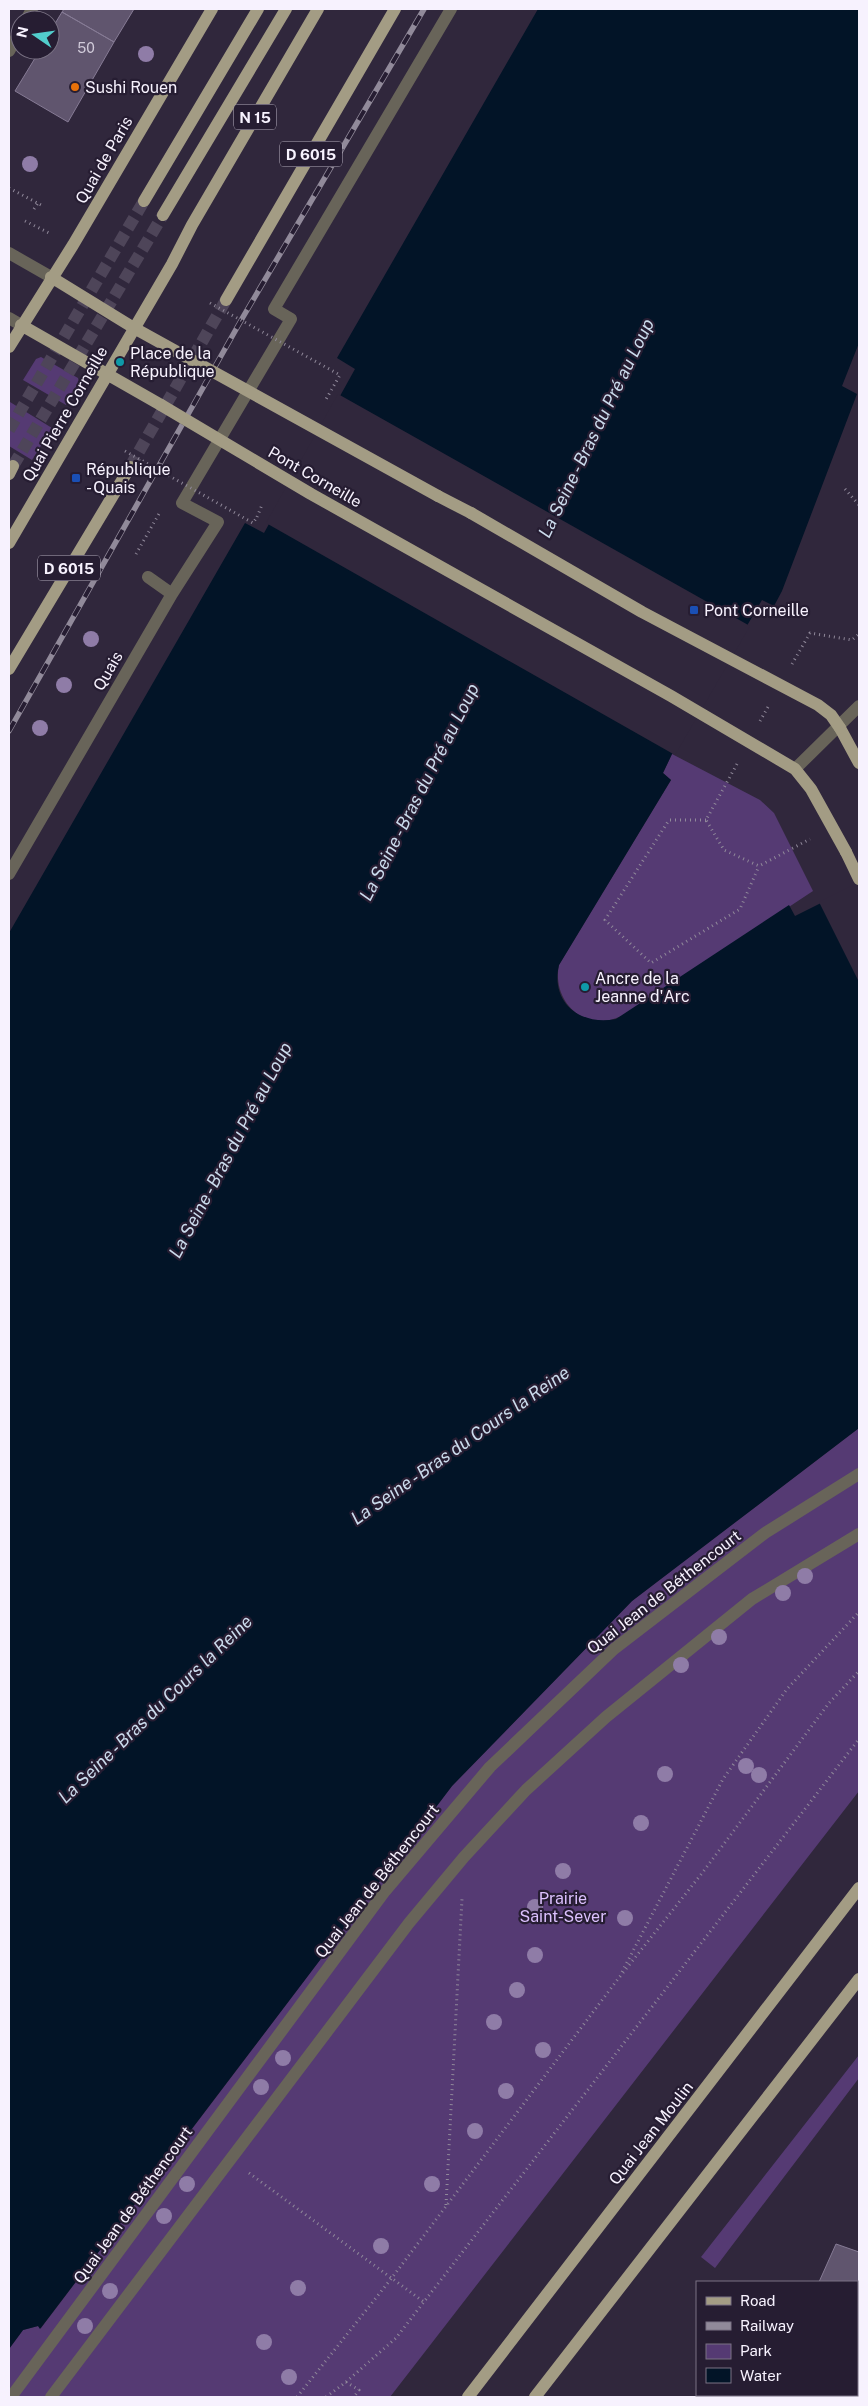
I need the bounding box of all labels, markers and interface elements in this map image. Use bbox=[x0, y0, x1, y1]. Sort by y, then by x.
north arrow bbox=[10, 10, 60, 60]
text: N bbox=[13, 25, 31, 39]
house number: 50 bbox=[77, 40, 95, 56]
place label: Sushi Rouen bbox=[85, 78, 177, 97]
marker: Sushi Rouen bbox=[69, 81, 81, 93]
road number: N 15 bbox=[234, 104, 276, 130]
street label: Quai de Paris bbox=[71, 113, 137, 207]
road number: D 6015 bbox=[280, 142, 342, 166]
water label: La Seine - Bras du Pré au Loup bbox=[534, 315, 658, 541]
street label: Quai Pierre Corneille bbox=[18, 343, 112, 485]
place label: Place de la République bbox=[130, 344, 215, 381]
marker: Place de la République bbox=[114, 356, 126, 368]
street label: Pont Corneille bbox=[265, 443, 365, 511]
place label: République - Quais bbox=[86, 460, 171, 497]
marker: République - Quais bbox=[70, 472, 82, 484]
road number: D 6015 bbox=[38, 556, 100, 580]
place label: Pont Corneille bbox=[704, 601, 809, 620]
marker: Pont Corneille bbox=[688, 604, 700, 616]
street label: Quais bbox=[89, 648, 127, 694]
water label: La Seine - Bras du Pré au Loup bbox=[355, 680, 483, 904]
place label: Ancre de la Jeanne d'Arc bbox=[595, 969, 690, 1006]
marker: Ancre de la Jeanne d'Arc bbox=[579, 981, 591, 993]
water label: La Seine - Bras du Pré au Loup bbox=[164, 1039, 296, 1261]
water label: La Seine - Bras du Cours la Reine bbox=[347, 1361, 573, 1529]
street label: Quai Jean de Béthencourt bbox=[583, 1526, 745, 1658]
water label: La Seine - Bras du Cours la Reine bbox=[54, 1610, 257, 1807]
street label: Quai Jean de Béthencourt bbox=[311, 1800, 443, 1962]
park label: Prairie Saint-Sever bbox=[520, 1889, 606, 1926]
street label: Quai Jean Moulin bbox=[605, 2078, 697, 2188]
street label: Quai Jean de Béthencourt bbox=[70, 2123, 196, 2287]
legend bbox=[696, 2281, 858, 2396]
text: Road bbox=[740, 2292, 776, 2309]
text: Railway bbox=[740, 2317, 794, 2334]
text: Park bbox=[740, 2342, 772, 2359]
text: Water bbox=[740, 2367, 782, 2384]

